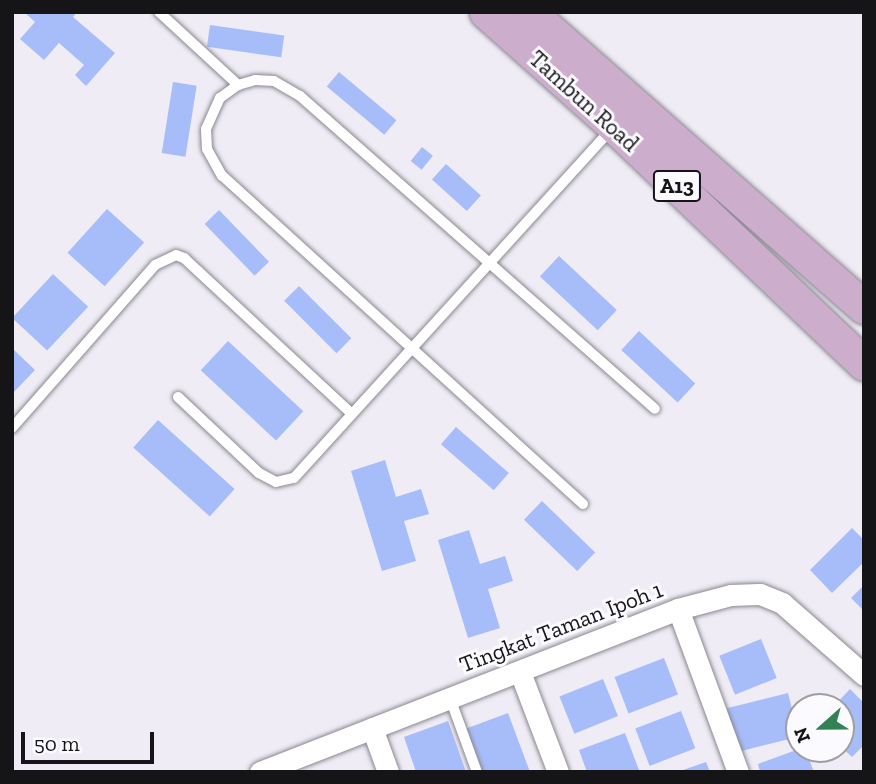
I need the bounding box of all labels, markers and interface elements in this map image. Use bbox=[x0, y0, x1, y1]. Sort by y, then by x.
street label: Tambun Road bbox=[524, 45, 644, 157]
road number: A13 bbox=[652, 168, 702, 204]
street label: Tingkat Taman Ipoh 1 bbox=[455, 575, 667, 679]
north arrow bbox=[785, 693, 855, 763]
scale bar bbox=[24, 718, 158, 762]
text: N bbox=[788, 724, 815, 746]
text: 50 m bbox=[34, 731, 80, 756]

